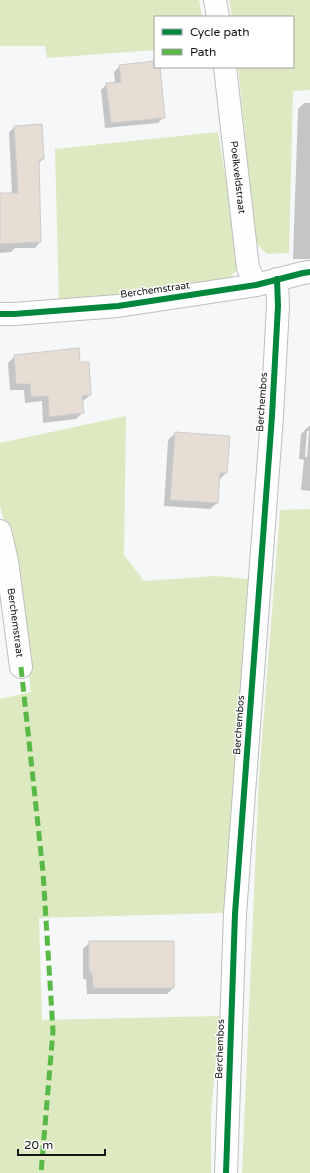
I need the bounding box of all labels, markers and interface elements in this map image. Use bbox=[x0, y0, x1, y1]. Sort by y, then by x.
legend bbox=[154, 16, 294, 68]
text: Cycle path bbox=[190, 25, 249, 39]
text: Path bbox=[190, 45, 216, 59]
street label: Poelkveldstraat bbox=[227, 140, 248, 215]
street label: Berchemstraat bbox=[120, 279, 191, 301]
street label: Berchembos bbox=[254, 372, 270, 432]
street label: Berchemstraat bbox=[5, 587, 26, 658]
street label: Berchembos bbox=[231, 695, 247, 755]
street label: Berchembos bbox=[213, 1019, 227, 1079]
scale bar bbox=[18, 1131, 105, 1157]
text: 20 m bbox=[24, 1138, 53, 1152]

